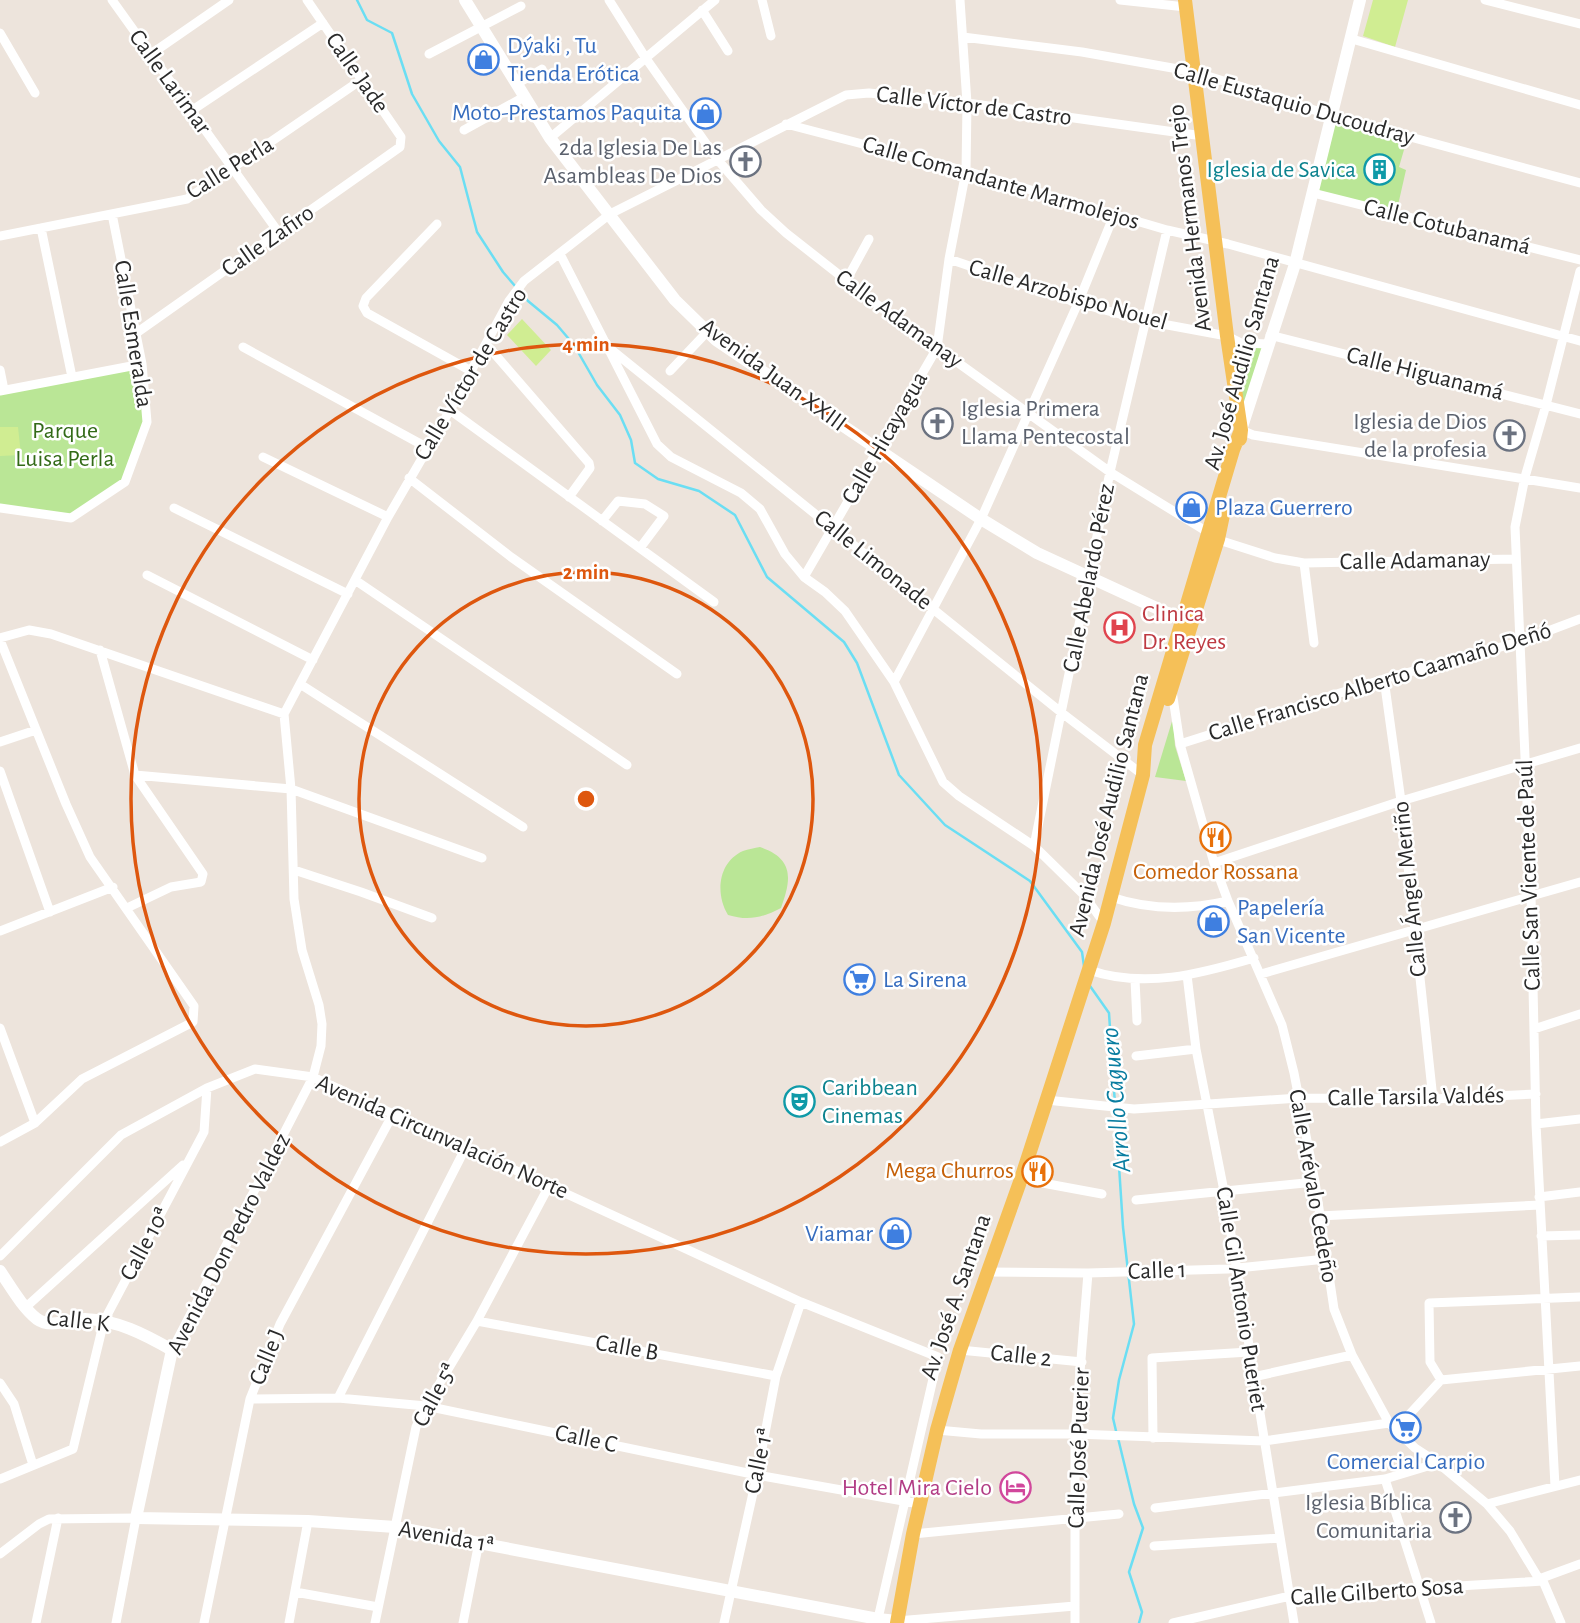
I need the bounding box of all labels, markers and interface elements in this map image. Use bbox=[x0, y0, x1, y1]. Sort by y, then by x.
street label: Calle Larimar bbox=[124, 25, 216, 139]
street label: Calle Jade bbox=[321, 28, 393, 118]
place label: D´yaki , Tu Tienda Erótica bbox=[507, 34, 640, 86]
shop icon: D´yaki , Tu Tienda Erótica bbox=[467, 43, 501, 77]
street label: Calle Eustaquio Ducoudray bbox=[1171, 58, 1417, 150]
street label: Calle Víctor de Castro bbox=[875, 82, 1073, 130]
shop icon: Moto-Prestamos Paquita bbox=[688, 96, 722, 130]
place label: Moto-Prestamos Paquita bbox=[452, 101, 682, 125]
street label: Avenida Hermanos Trejo bbox=[1164, 103, 1216, 333]
street label: Calle Perla bbox=[182, 132, 278, 204]
street label: Calle Comandante Marmolejos bbox=[860, 132, 1142, 234]
place label: 2da Iglesia De Las Asambleas De Dios bbox=[543, 136, 722, 188]
church icon: 2da Iglesia De Las Asambleas De Dios bbox=[728, 145, 762, 179]
building icon: Iglesia de Savica bbox=[1362, 153, 1396, 187]
place label: Iglesia de Savica bbox=[1207, 158, 1356, 182]
street label: Calle Cotubanamá bbox=[1361, 195, 1533, 259]
street label: Calle Zafiro bbox=[217, 201, 319, 281]
street label: Av. José Audilio Santana bbox=[1200, 253, 1284, 473]
street label: Calle Arzobispo Nouel bbox=[966, 255, 1170, 335]
street label: Calle Esmeralda bbox=[109, 258, 157, 410]
street label: Calle Adamanay bbox=[831, 265, 967, 373]
street label: Calle Víctor de Castro bbox=[410, 284, 532, 464]
street label: Avenida Juan XXIII bbox=[695, 314, 851, 436]
text: 4 min bbox=[562, 334, 610, 355]
street label: Calle Higuanamá bbox=[1344, 343, 1506, 405]
street label: Calle Hicayagua bbox=[838, 368, 932, 508]
place label: Iglesia Primera Llama Pentecostal bbox=[961, 397, 1130, 449]
church icon: Iglesia Primera Llama Pentecostal bbox=[921, 406, 955, 440]
place label: Iglesia de Dios de la profesia bbox=[1353, 410, 1487, 462]
park label: Parque Luisa Perla bbox=[15, 419, 115, 471]
church icon: Iglesia de Dios de la profesia bbox=[1493, 419, 1527, 453]
street label: Calle Abelardo Pérez bbox=[1059, 482, 1119, 674]
shop icon: Plaza Guerrero bbox=[1175, 491, 1209, 525]
place label: Plaza Guerrero bbox=[1215, 496, 1353, 520]
street label: Calle Limonade bbox=[810, 505, 936, 615]
street label: Calle Adamanay bbox=[1339, 548, 1491, 574]
text: 2 min bbox=[563, 562, 609, 583]
place label: Clinica Dr. Reyes bbox=[1142, 602, 1226, 654]
hospital icon: Clinica Dr. Reyes bbox=[1102, 611, 1136, 645]
street label: Calle Francisco Alberto Caamaño Deñó bbox=[1206, 618, 1554, 746]
street label: Avenida José Audilio Santana bbox=[1065, 671, 1153, 939]
street label: Calle San Vicente de Paúl bbox=[1513, 759, 1545, 991]
centre of rings bbox=[574, 787, 598, 811]
street label: Calle Ángel Meriño bbox=[1387, 800, 1431, 978]
restaurant icon: Comedor Rossana bbox=[1199, 821, 1233, 855]
place label: Comedor Rossana bbox=[1133, 860, 1299, 884]
place label: Papelería San Vicente bbox=[1237, 896, 1345, 948]
shop icon: Papelería San Vicente bbox=[1197, 905, 1231, 939]
supermarket icon: La Sirena bbox=[843, 963, 877, 997]
place label: La Sirena bbox=[883, 968, 967, 992]
water label: Arrollo Caguero bbox=[1097, 1026, 1135, 1175]
street label: Avenida Circunvalación Norte bbox=[312, 1070, 572, 1204]
place label: Caribbean Cinemas bbox=[822, 1076, 918, 1128]
street label: Calle Tarsila Valdés bbox=[1328, 1083, 1504, 1111]
theatre icon: Caribbean Cinemas bbox=[782, 1085, 816, 1119]
street label: Calle Arévalo Cedeño bbox=[1284, 1087, 1342, 1285]
street label: Avenida Don Pedro Valdez bbox=[163, 1130, 295, 1358]
restaurant icon: Mega Churros bbox=[1020, 1154, 1054, 1188]
place label: Mega Churros bbox=[885, 1159, 1014, 1183]
street label: Calle Gil Antonio Pueriet bbox=[1211, 1185, 1271, 1413]
street label: Calle 10ª bbox=[116, 1203, 174, 1285]
street label: Av. José A. Santana bbox=[916, 1211, 996, 1383]
shop icon: Viamar bbox=[879, 1217, 913, 1251]
place label: Viamar bbox=[805, 1222, 873, 1246]
street label: Calle 1 bbox=[1127, 1258, 1187, 1284]
street label: Calle K bbox=[45, 1306, 112, 1336]
street label: Calle J bbox=[245, 1326, 289, 1388]
street label: Calle B bbox=[594, 1331, 660, 1365]
street label: Calle 2 bbox=[989, 1341, 1053, 1371]
street label: Calle 5ª bbox=[408, 1359, 462, 1431]
street label: Calle José Puerier bbox=[1064, 1367, 1094, 1529]
supermarket icon: Comercial Carpio bbox=[1389, 1411, 1423, 1445]
street label: Calle C bbox=[553, 1421, 619, 1457]
street label: Calle 1ª bbox=[740, 1426, 778, 1496]
place label: Comercial Carpio bbox=[1327, 1450, 1485, 1474]
hotel icon: Hotel Mira Cielo bbox=[998, 1471, 1032, 1505]
place label: Hotel Mira Cielo bbox=[842, 1476, 992, 1500]
place label: Iglesia Bíblica Comunitaria bbox=[1305, 1491, 1432, 1543]
church icon: Iglesia Bíblica Comunitaria bbox=[1438, 1500, 1472, 1534]
street label: Avenida 1ª bbox=[397, 1517, 496, 1557]
street label: Calle Gilberto Sosa bbox=[1290, 1574, 1464, 1610]

